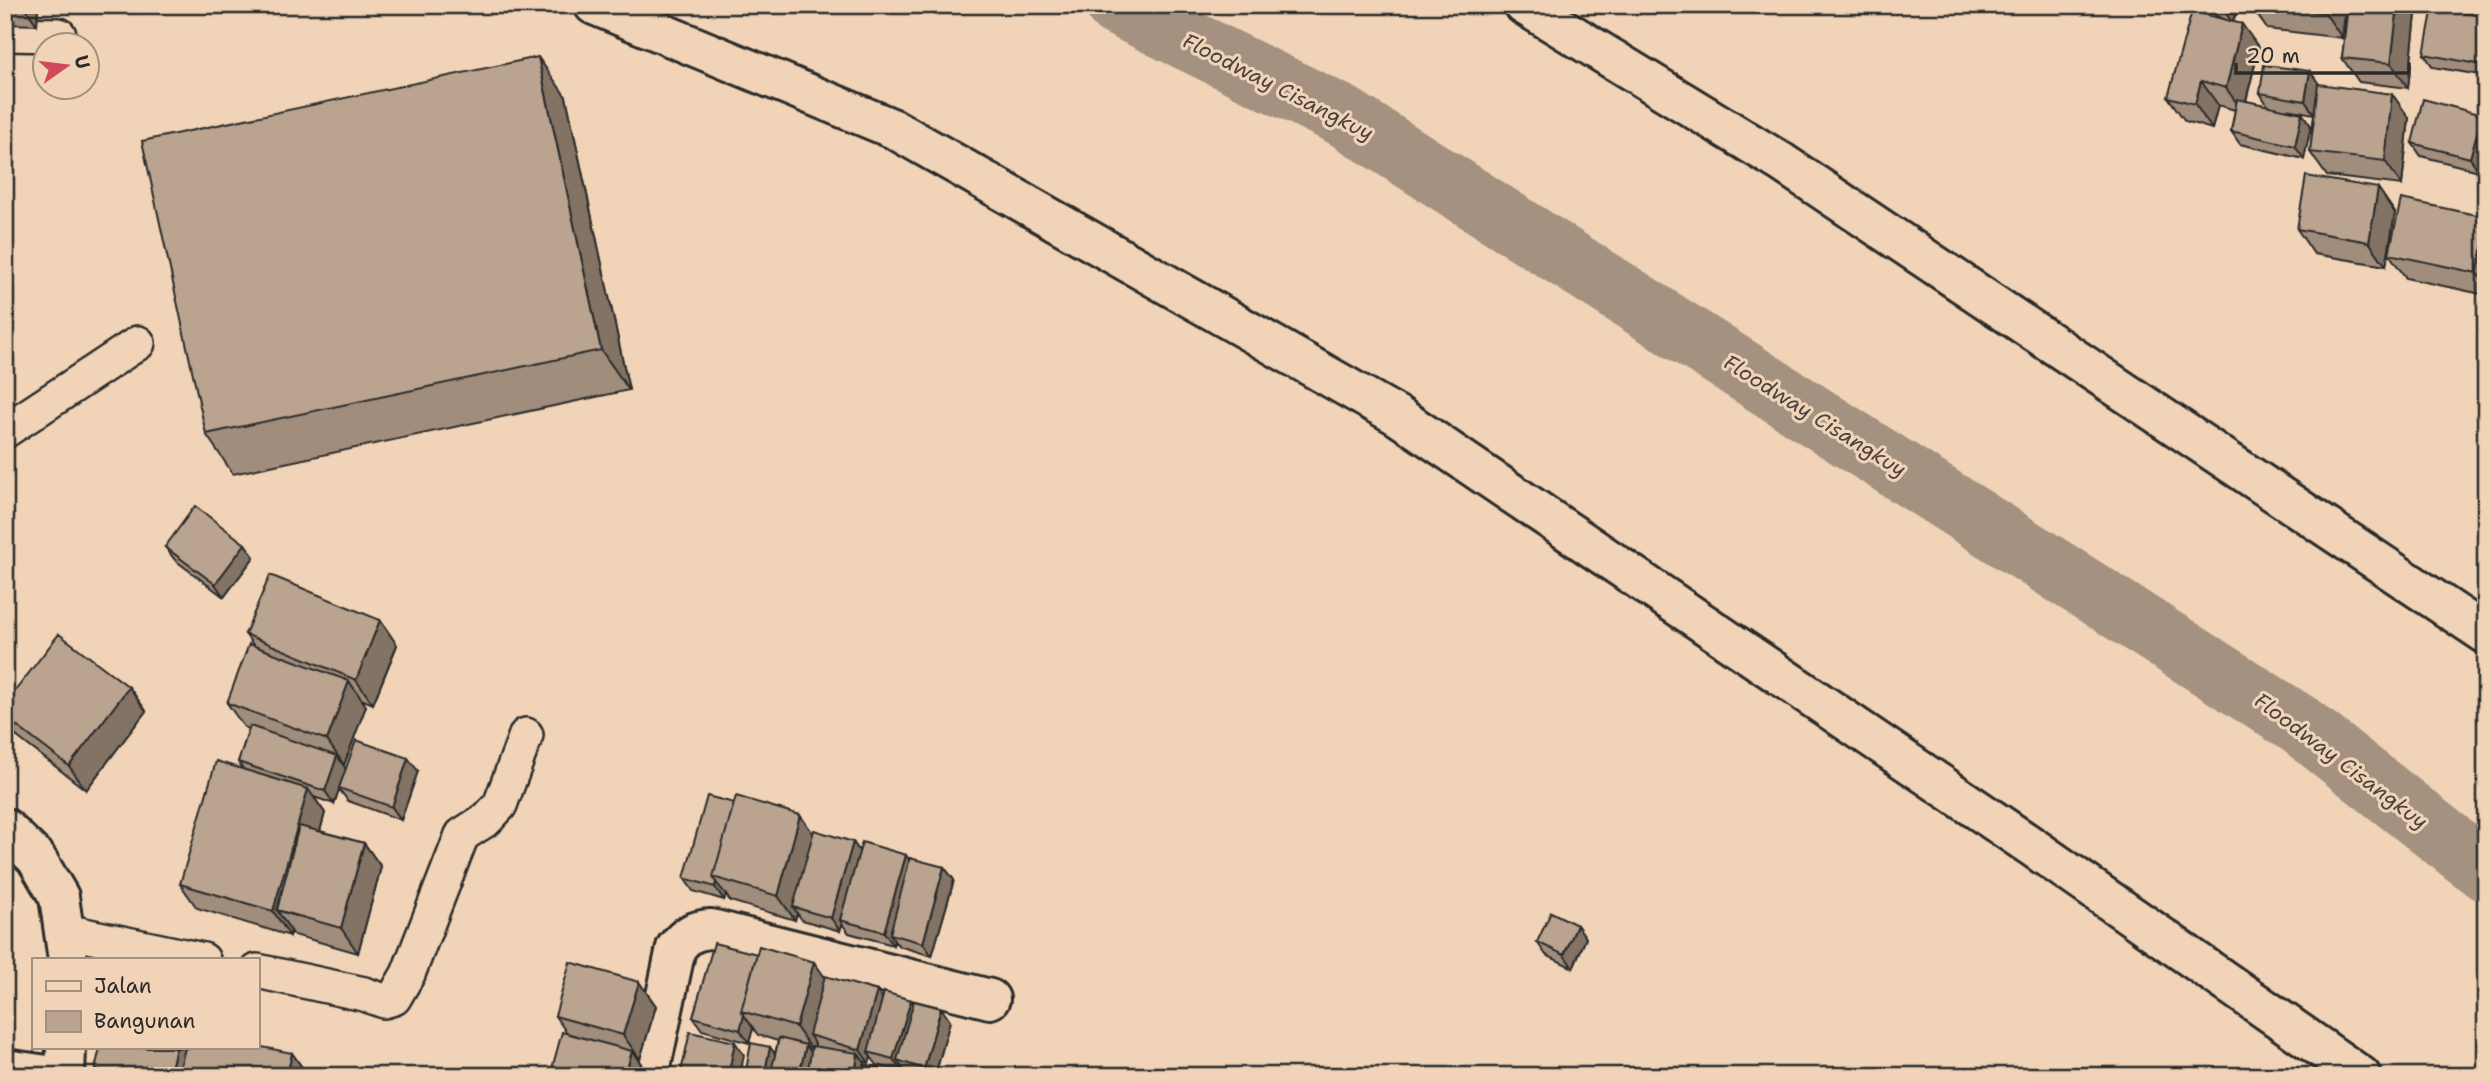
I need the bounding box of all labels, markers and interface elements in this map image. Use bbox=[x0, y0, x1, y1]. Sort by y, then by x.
water label: Floodway Cisangkuy bbox=[1178, 27, 1378, 147]
north arrow bbox=[32, 32, 102, 102]
scale bar bbox=[2236, 32, 2409, 76]
text: 20 m bbox=[2246, 42, 2300, 70]
text: U bbox=[68, 53, 96, 71]
water label: Floodway Cisangkuy bbox=[1718, 348, 1912, 484]
water label: Floodway Cisangkuy bbox=[2248, 686, 2434, 836]
legend bbox=[32, 958, 259, 1050]
text: Jalan bbox=[94, 972, 152, 1000]
text: Bangunan bbox=[94, 1007, 195, 1035]

